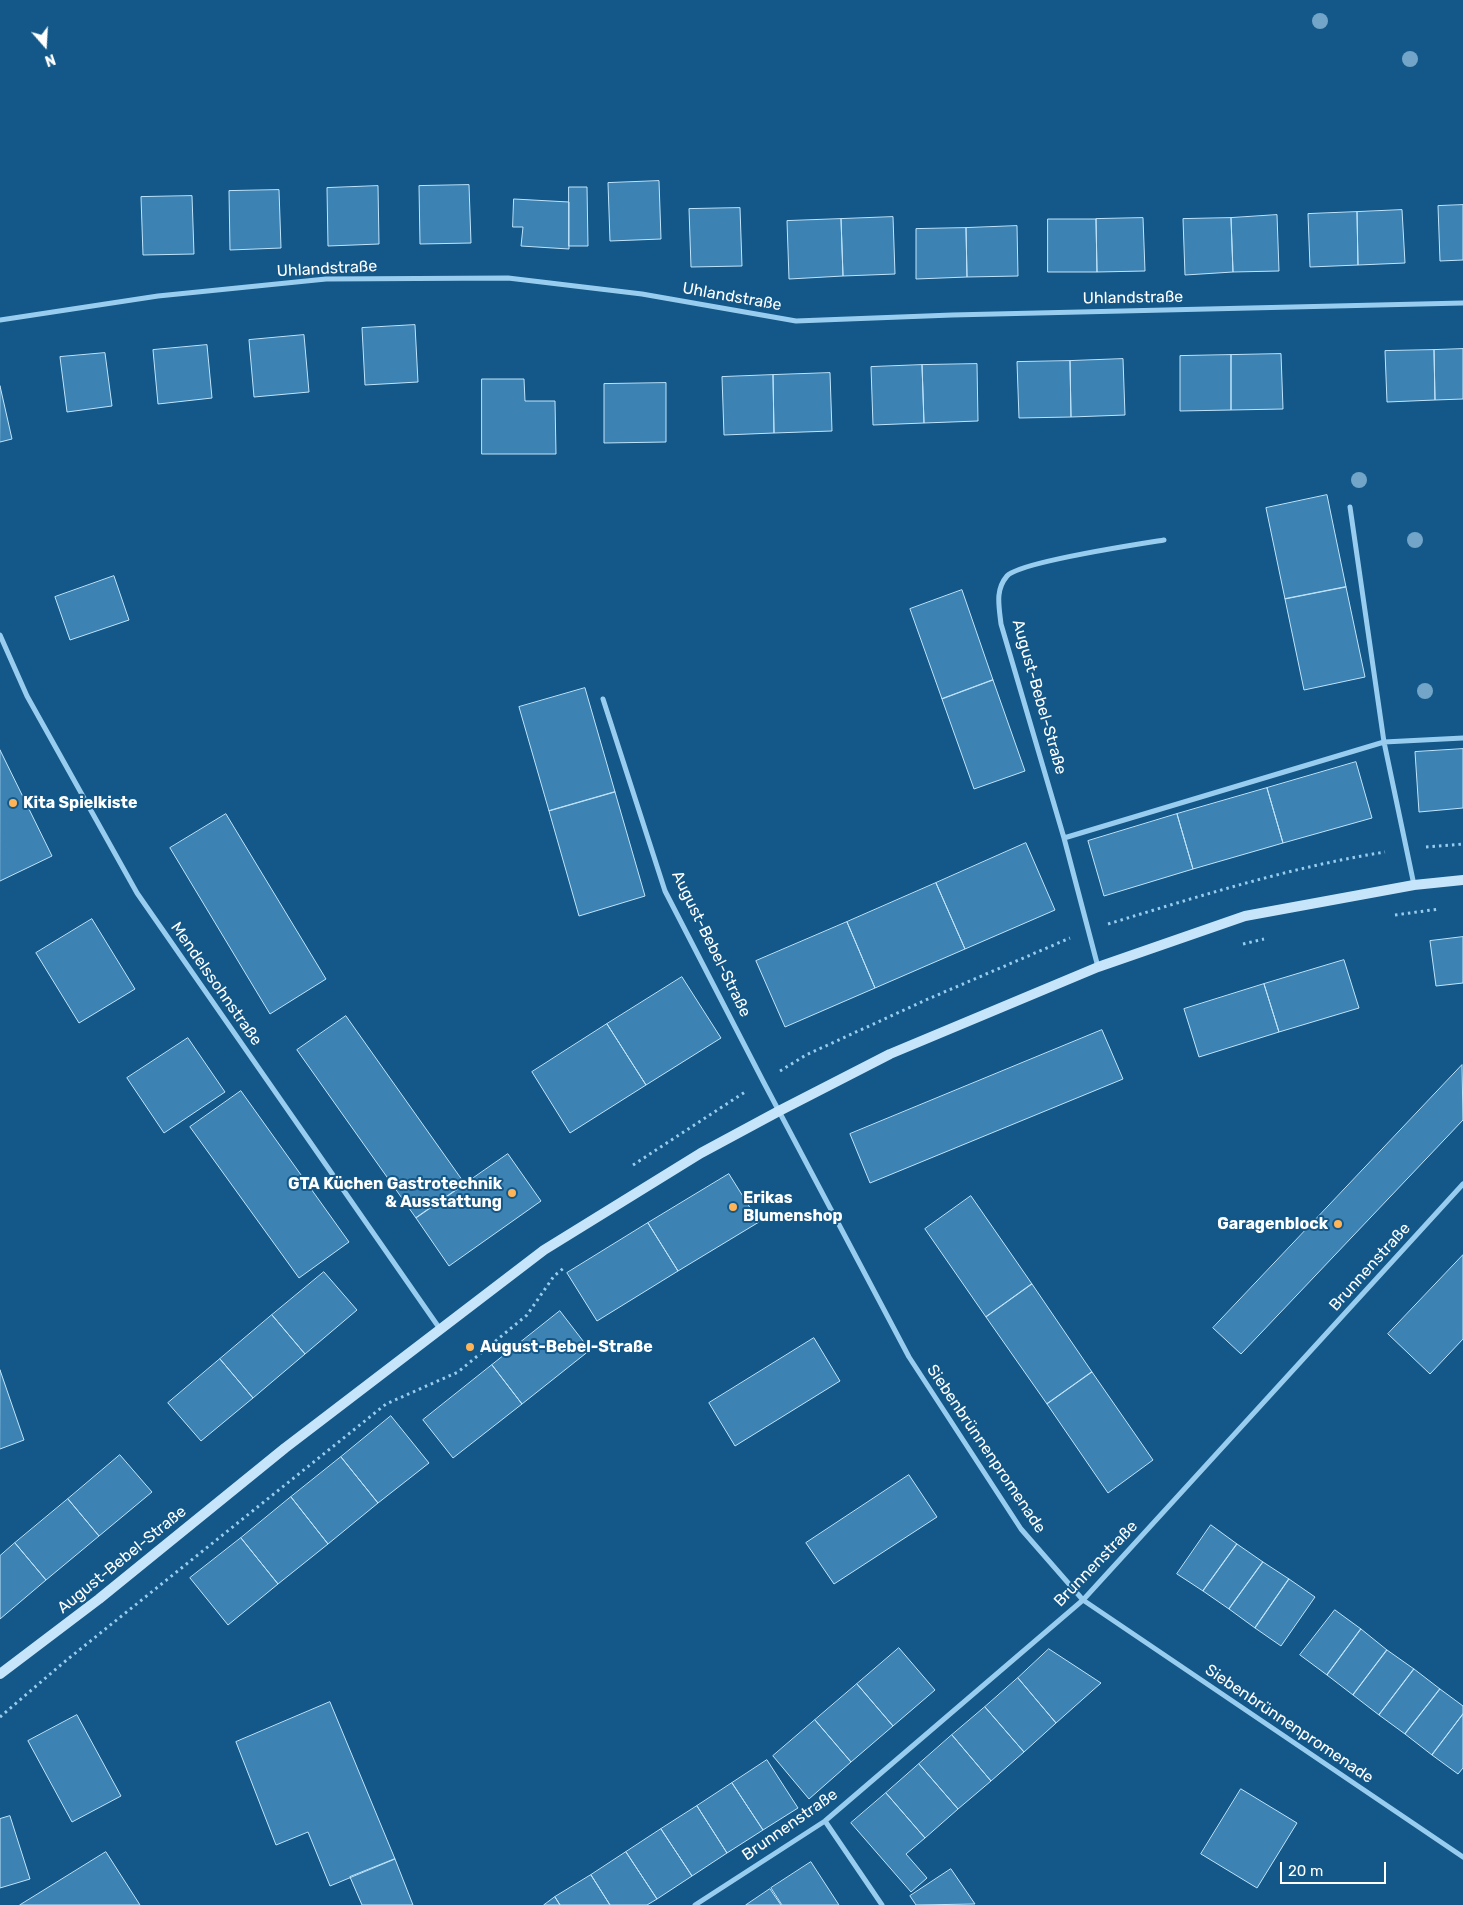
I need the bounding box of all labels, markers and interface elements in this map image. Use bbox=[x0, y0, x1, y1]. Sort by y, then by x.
north arrow bbox=[20, 20, 70, 70]
text: N bbox=[43, 50, 58, 69]
street label: Uhlandstraße bbox=[276, 257, 378, 281]
street label: Uhlandstraße bbox=[681, 279, 783, 315]
street label: Uhlandstraße bbox=[1083, 288, 1183, 308]
street label: August-Bebel-Straße bbox=[1008, 617, 1070, 777]
place label: Kita Spielkiste bbox=[23, 793, 138, 813]
marker: Kita Spielkiste bbox=[7, 797, 19, 809]
street label: August-Bebel-Straße bbox=[667, 868, 755, 1020]
street label: Mendelssohnstraße bbox=[166, 919, 266, 1049]
place label: GTA Küchen Gastrotechnik & Ausstattung bbox=[288, 1174, 502, 1212]
marker: GTA Küchen Gastrotechnik & Ausstattung bbox=[506, 1187, 518, 1199]
place label: Erikas Blumenshop bbox=[743, 1188, 843, 1226]
marker: Erikas Blumenshop bbox=[727, 1201, 739, 1213]
place label: Garagenblock bbox=[1217, 1214, 1328, 1234]
marker: Garagenblock bbox=[1332, 1218, 1344, 1230]
street label: Brunnenstraße bbox=[1325, 1219, 1415, 1315]
place label: August-Bebel-Straße bbox=[480, 1337, 653, 1357]
marker: August-Bebel-Straße bbox=[464, 1341, 476, 1353]
street label: Siebenbrünnenpromenade bbox=[922, 1361, 1050, 1537]
street label: August-Bebel-Straße bbox=[54, 1502, 190, 1618]
street label: Brunnenstraße bbox=[1050, 1517, 1142, 1611]
street label: Siebenbrünnenpromenade bbox=[1201, 1660, 1377, 1788]
street label: Brunnenstraße bbox=[739, 1785, 841, 1865]
scale bar bbox=[1283, 1852, 1389, 1884]
text: 20 m bbox=[1288, 1862, 1323, 1880]

